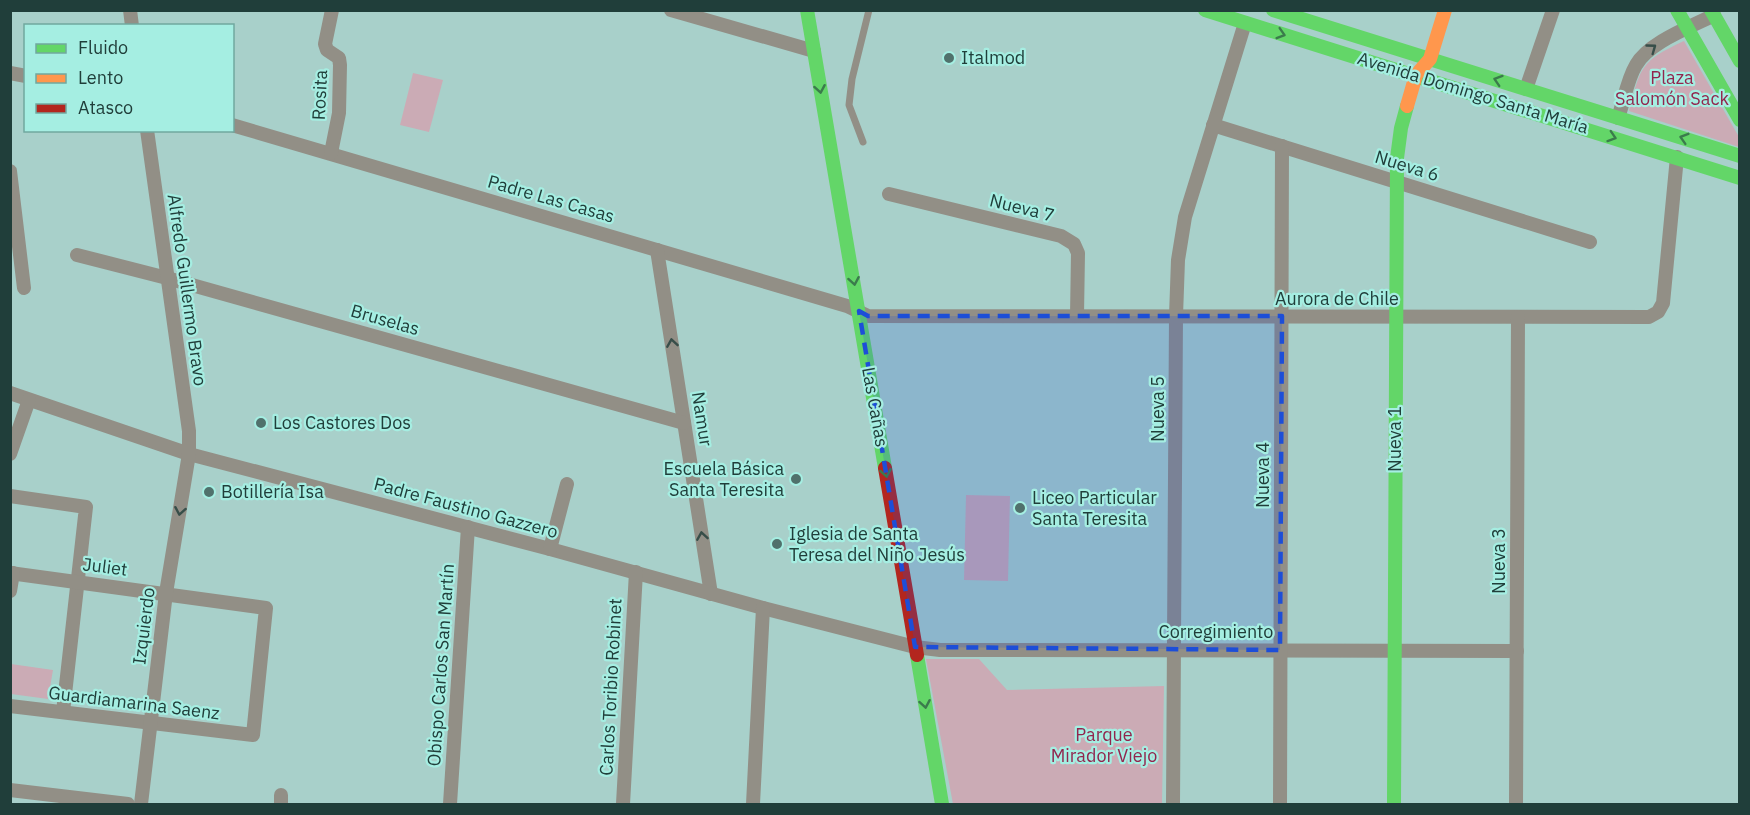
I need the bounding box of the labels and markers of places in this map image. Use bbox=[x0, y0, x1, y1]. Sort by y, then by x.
place label: Italmod bbox=[961, 46, 1025, 69]
marker: Italmod bbox=[942, 51, 956, 65]
place label: Los Castores Dos bbox=[273, 411, 411, 434]
marker: Los Castores Dos bbox=[254, 416, 268, 430]
place label: Escuela Básica Santa Teresita bbox=[664, 457, 784, 501]
marker: Escuela Básica Santa Teresita bbox=[789, 472, 803, 486]
place label: Botillería Isa bbox=[221, 480, 324, 503]
marker: Botillería Isa bbox=[202, 485, 216, 499]
place label: Liceo Particular Santa Teresita bbox=[1032, 486, 1157, 530]
marker: Liceo Particular Santa Teresita bbox=[1013, 501, 1027, 515]
place label: Iglesia de Santa Teresa del Niño Jesús bbox=[789, 522, 965, 566]
marker: Iglesia de Santa Teresa del Niño Jesús bbox=[770, 537, 784, 551]

